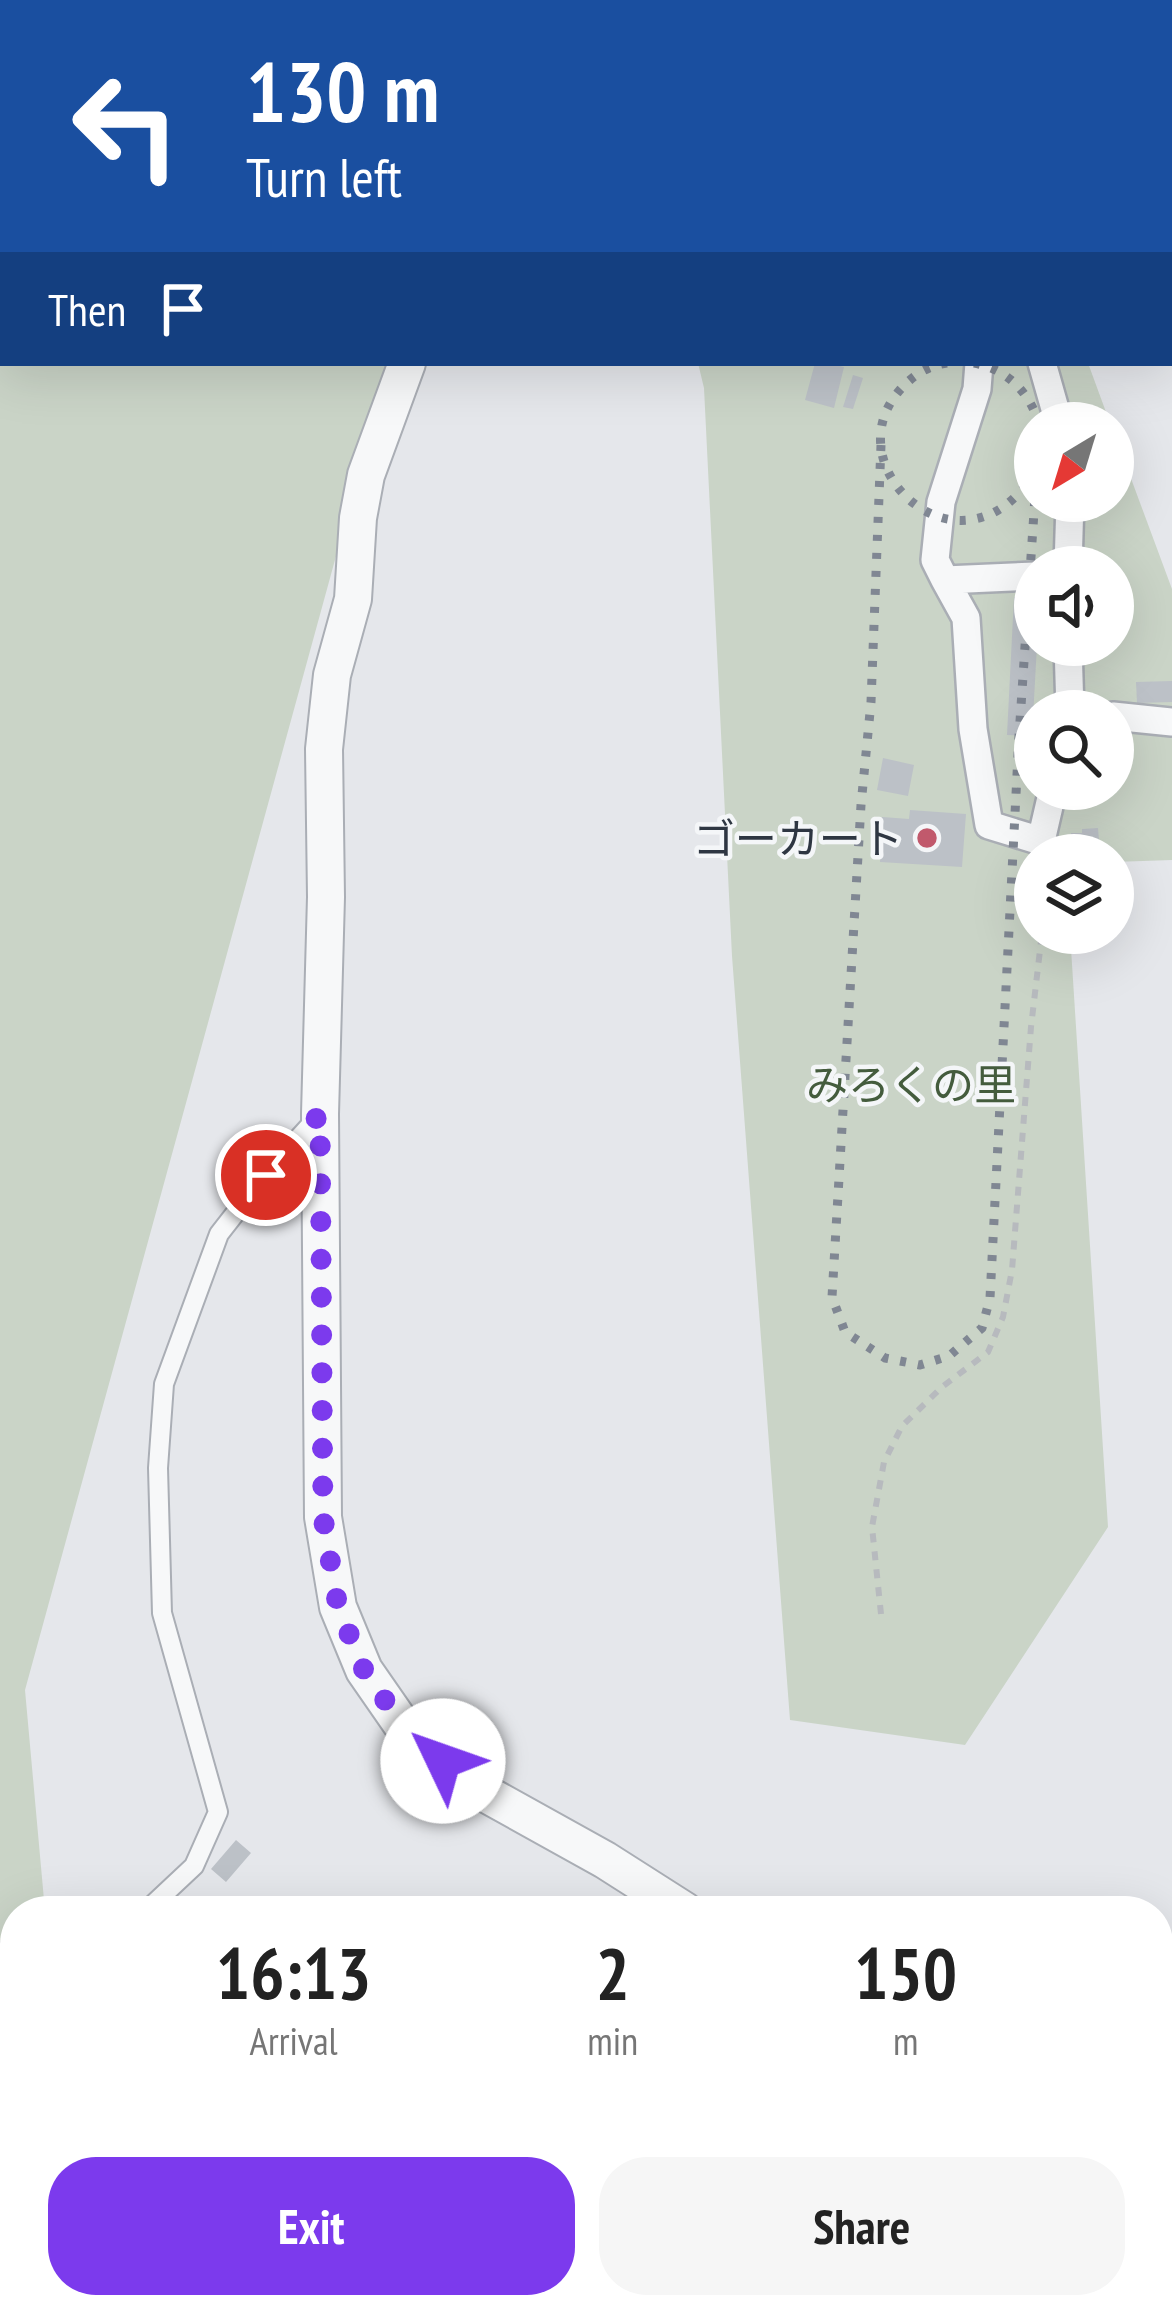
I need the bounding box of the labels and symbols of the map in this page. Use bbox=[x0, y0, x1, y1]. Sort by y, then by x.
north arrow bbox=[1014, 402, 1134, 522]
place label: ゴーカート bbox=[693, 811, 903, 866]
marker: ゴーカート bbox=[914, 825, 940, 851]
park label: みろくの里 bbox=[806, 1057, 1016, 1112]
pin bbox=[215, 1124, 317, 1226]
position arrow bbox=[380, 1698, 506, 1824]

